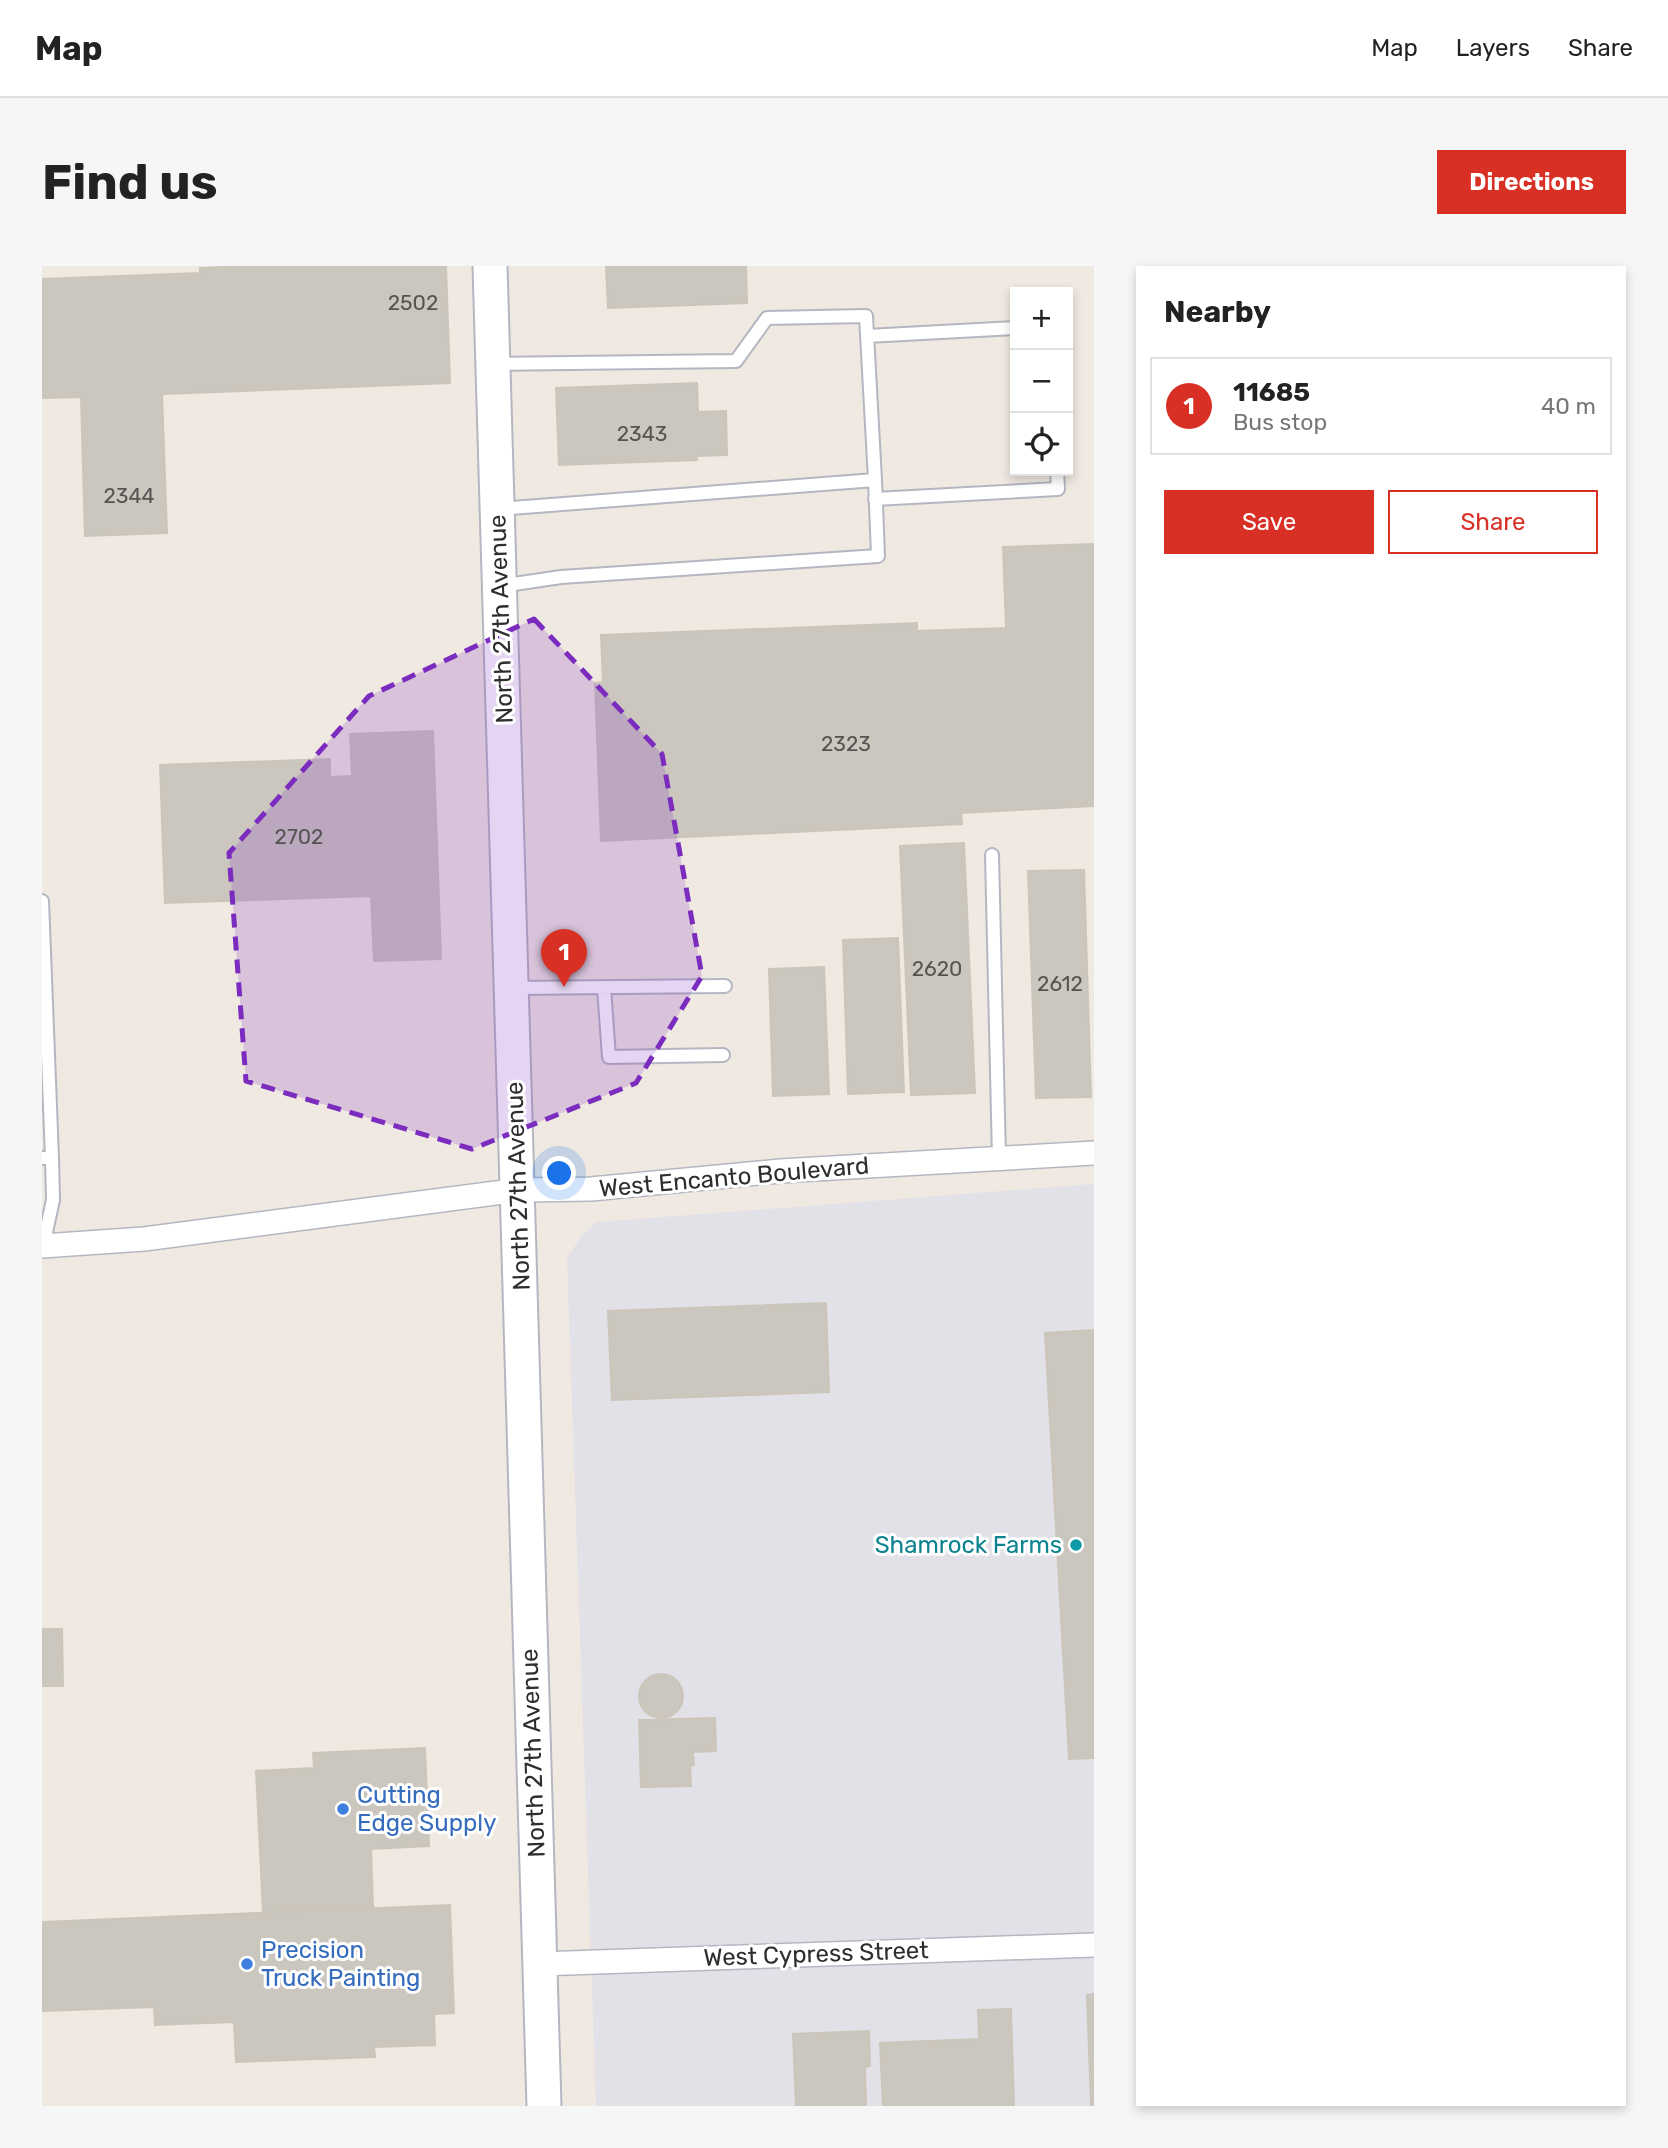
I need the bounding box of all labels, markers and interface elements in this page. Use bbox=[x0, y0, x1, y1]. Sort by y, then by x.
text: Map bbox=[35, 29, 103, 68]
text: Map bbox=[1371, 34, 1418, 62]
text: Layers bbox=[1456, 34, 1530, 62]
text: Share bbox=[1568, 34, 1633, 62]
button: Directions bbox=[1437, 150, 1626, 214]
text: Find us bbox=[42, 153, 218, 211]
map controls bbox=[1010, 287, 1073, 476]
button: + bbox=[1010, 287, 1073, 350]
house number: 2502 bbox=[388, 290, 438, 315]
text: Nearby bbox=[1164, 294, 1271, 330]
button: − bbox=[1010, 350, 1073, 413]
text: 11685 bbox=[1233, 377, 1310, 408]
text: 1 bbox=[1183, 392, 1195, 420]
text: 40 m bbox=[1541, 392, 1596, 420]
text: Bus stop bbox=[1233, 408, 1327, 436]
button: locate bbox=[1010, 413, 1073, 476]
house number: 2343 bbox=[617, 421, 667, 446]
house number: 2344 bbox=[103, 483, 155, 508]
button: Save bbox=[1164, 490, 1374, 554]
button: Share bbox=[1388, 490, 1598, 554]
street label: North 27th Avenue bbox=[483, 514, 519, 724]
house number: 2323 bbox=[821, 731, 871, 756]
house number: 2702 bbox=[275, 824, 323, 849]
pin: 1 bbox=[541, 929, 587, 987]
house number: 2620 bbox=[912, 956, 962, 981]
house number: 2612 bbox=[1037, 971, 1083, 996]
street label: North 27th Avenue bbox=[500, 1081, 536, 1291]
street label: West Encanto Boulevard bbox=[598, 1151, 870, 1203]
your location bbox=[542, 1156, 576, 1190]
place label: Shamrock Farms bbox=[875, 1531, 1062, 1559]
marker: Shamrock Farms bbox=[1068, 1537, 1084, 1553]
street label: North 27th Avenue bbox=[515, 1648, 551, 1858]
place label: Cutting Edge Supply bbox=[357, 1781, 496, 1837]
marker: Cutting Edge Supply bbox=[335, 1801, 351, 1817]
place label: Precision Truck Painting bbox=[261, 1936, 420, 1992]
street label: West Cypress Street bbox=[703, 1936, 929, 1972]
marker: Precision Truck Painting bbox=[239, 1956, 255, 1972]

